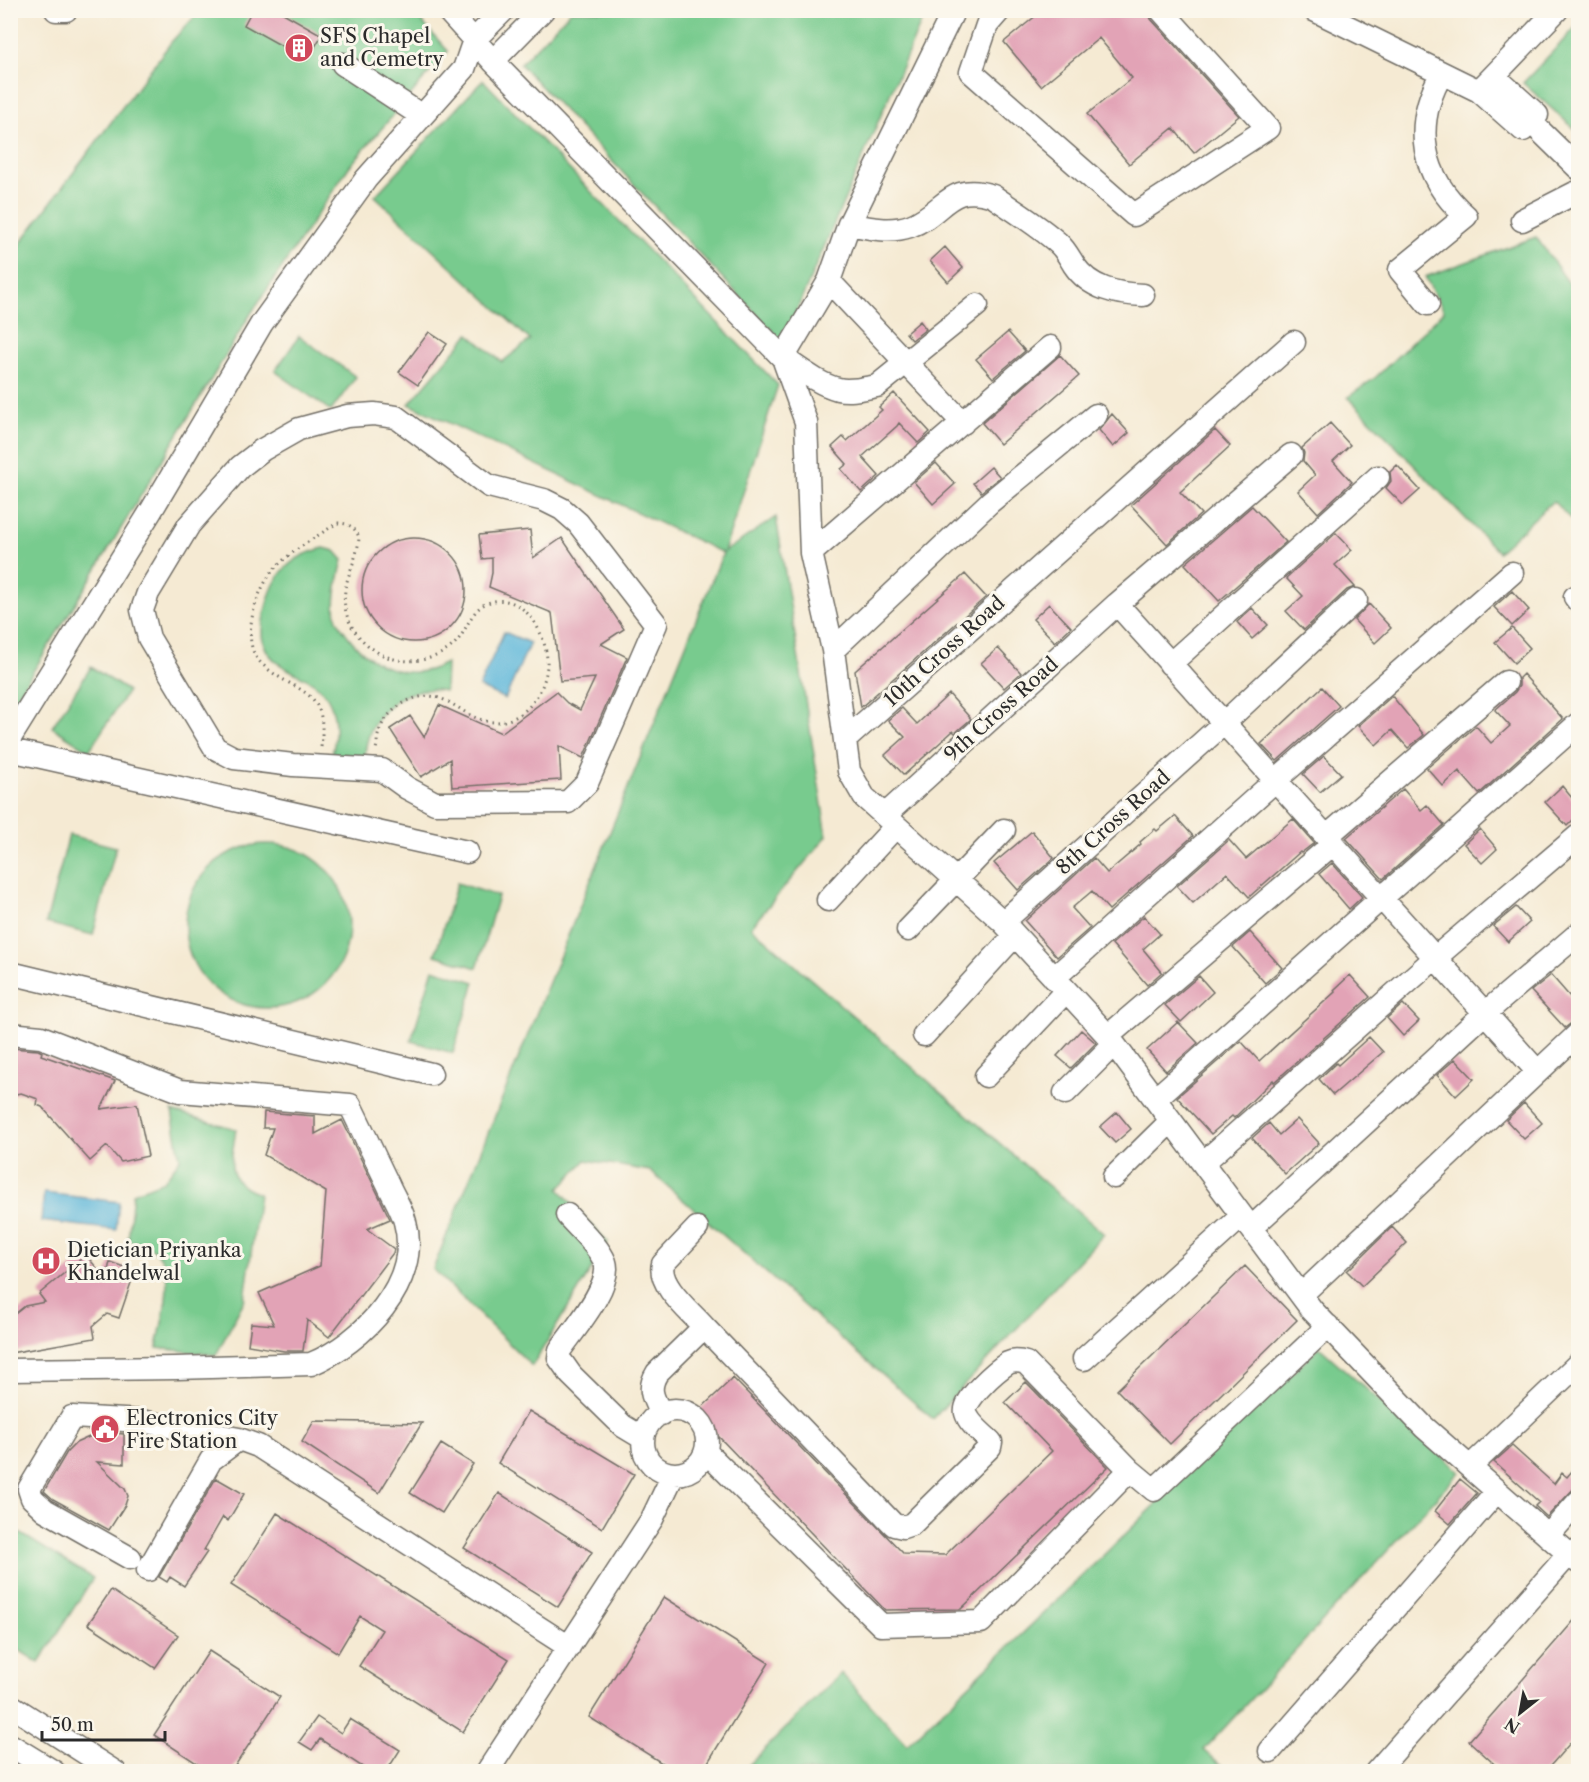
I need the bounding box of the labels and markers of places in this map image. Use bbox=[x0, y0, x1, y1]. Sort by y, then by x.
place label: SFS Chapel and Cemetry bbox=[320, 24, 445, 71]
building icon: SFS Chapel and Cemetry bbox=[283, 32, 315, 64]
place label: Dietician Priyanka Khandelwal bbox=[67, 1238, 242, 1285]
hospital icon: Dietician Priyanka Khandelwal bbox=[30, 1245, 62, 1277]
place label: Electronics City Fire Station bbox=[126, 1406, 279, 1453]
public building icon: Electronics City Fire Station bbox=[89, 1413, 121, 1445]

